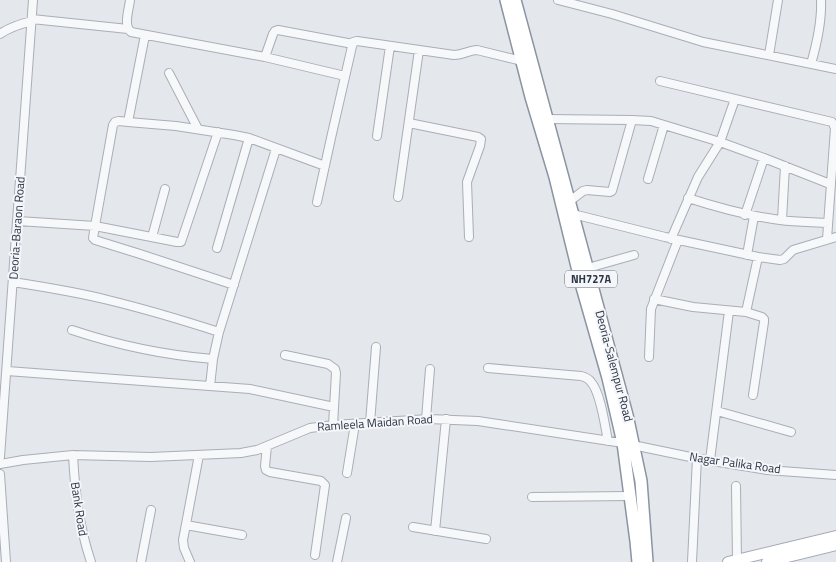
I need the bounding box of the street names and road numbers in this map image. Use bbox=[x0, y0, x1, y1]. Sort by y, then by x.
street label: Deoria-Baraon Road bbox=[3, 176, 30, 280]
road number: NH727A bbox=[565, 270, 617, 288]
street label: Deoria-Salempur Road bbox=[590, 308, 639, 424]
street label: Ramleela Maidan Road bbox=[316, 409, 433, 436]
street label: Nagar Palika Road bbox=[688, 447, 782, 478]
street label: Bank Road bbox=[66, 481, 93, 537]

